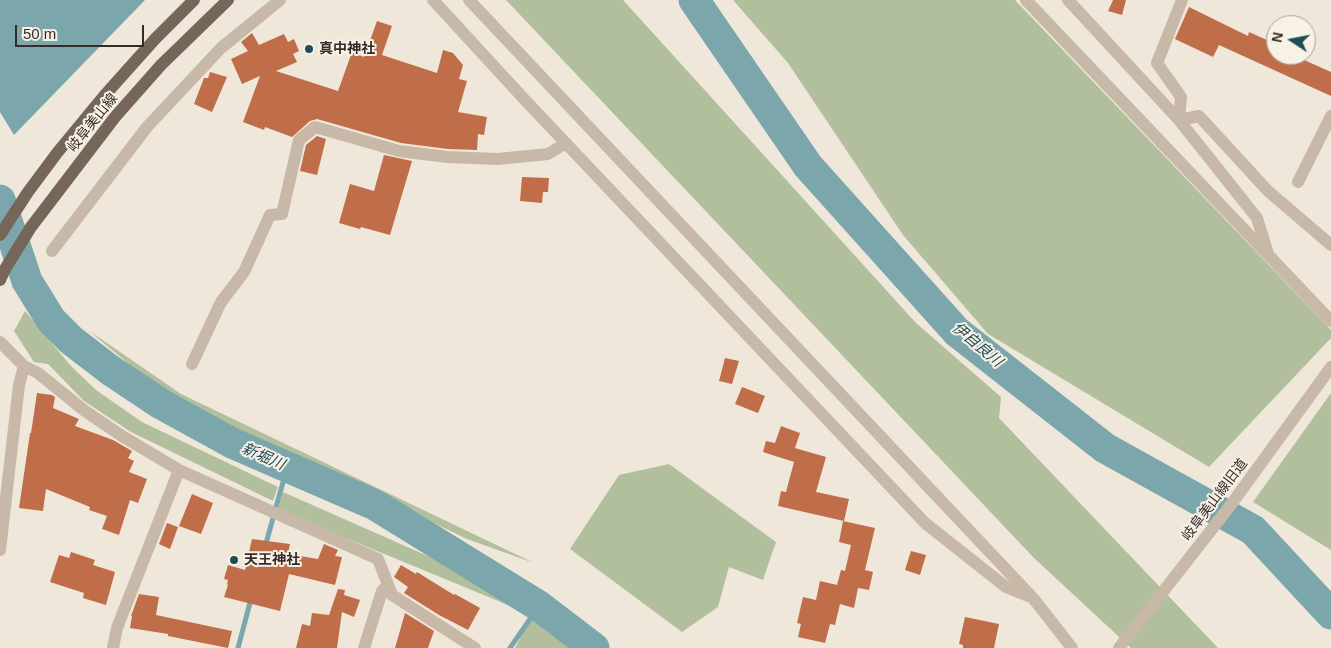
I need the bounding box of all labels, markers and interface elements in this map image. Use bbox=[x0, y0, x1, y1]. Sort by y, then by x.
scale bar bbox=[18, 15, 146, 47]
north arrow bbox=[1266, 15, 1316, 65]
text: 50 m bbox=[23, 25, 56, 42]
text: N bbox=[1268, 31, 1286, 44]
place label: 真中神社 bbox=[319, 41, 375, 57]
marker: 真中神社 bbox=[303, 43, 315, 55]
street label: 岐阜美山線 bbox=[64, 91, 122, 155]
water label: 伊自良川 bbox=[948, 319, 1006, 371]
water label: 新堀川 bbox=[239, 440, 287, 474]
street label: 岐阜美山線旧道 bbox=[1179, 456, 1251, 544]
place label: 天王神社 bbox=[244, 552, 300, 568]
marker: 天王神社 bbox=[228, 554, 240, 566]

